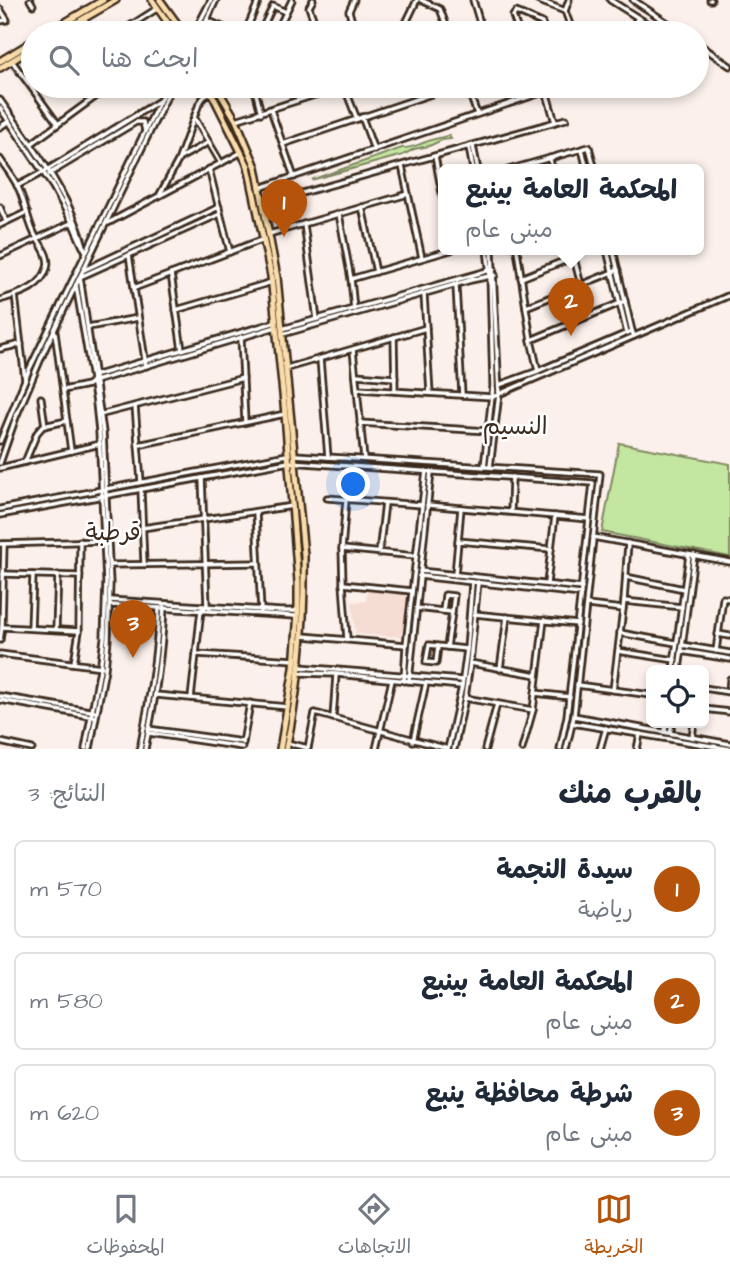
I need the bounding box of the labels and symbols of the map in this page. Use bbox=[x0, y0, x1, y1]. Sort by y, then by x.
pin: 1 bbox=[261, 179, 307, 237]
pin: 2 bbox=[548, 278, 594, 336]
district label: النسيم bbox=[482, 410, 548, 444]
your location bbox=[336, 467, 370, 501]
district label: قرطبة bbox=[85, 516, 141, 550]
pin: 3 bbox=[110, 600, 156, 658]

